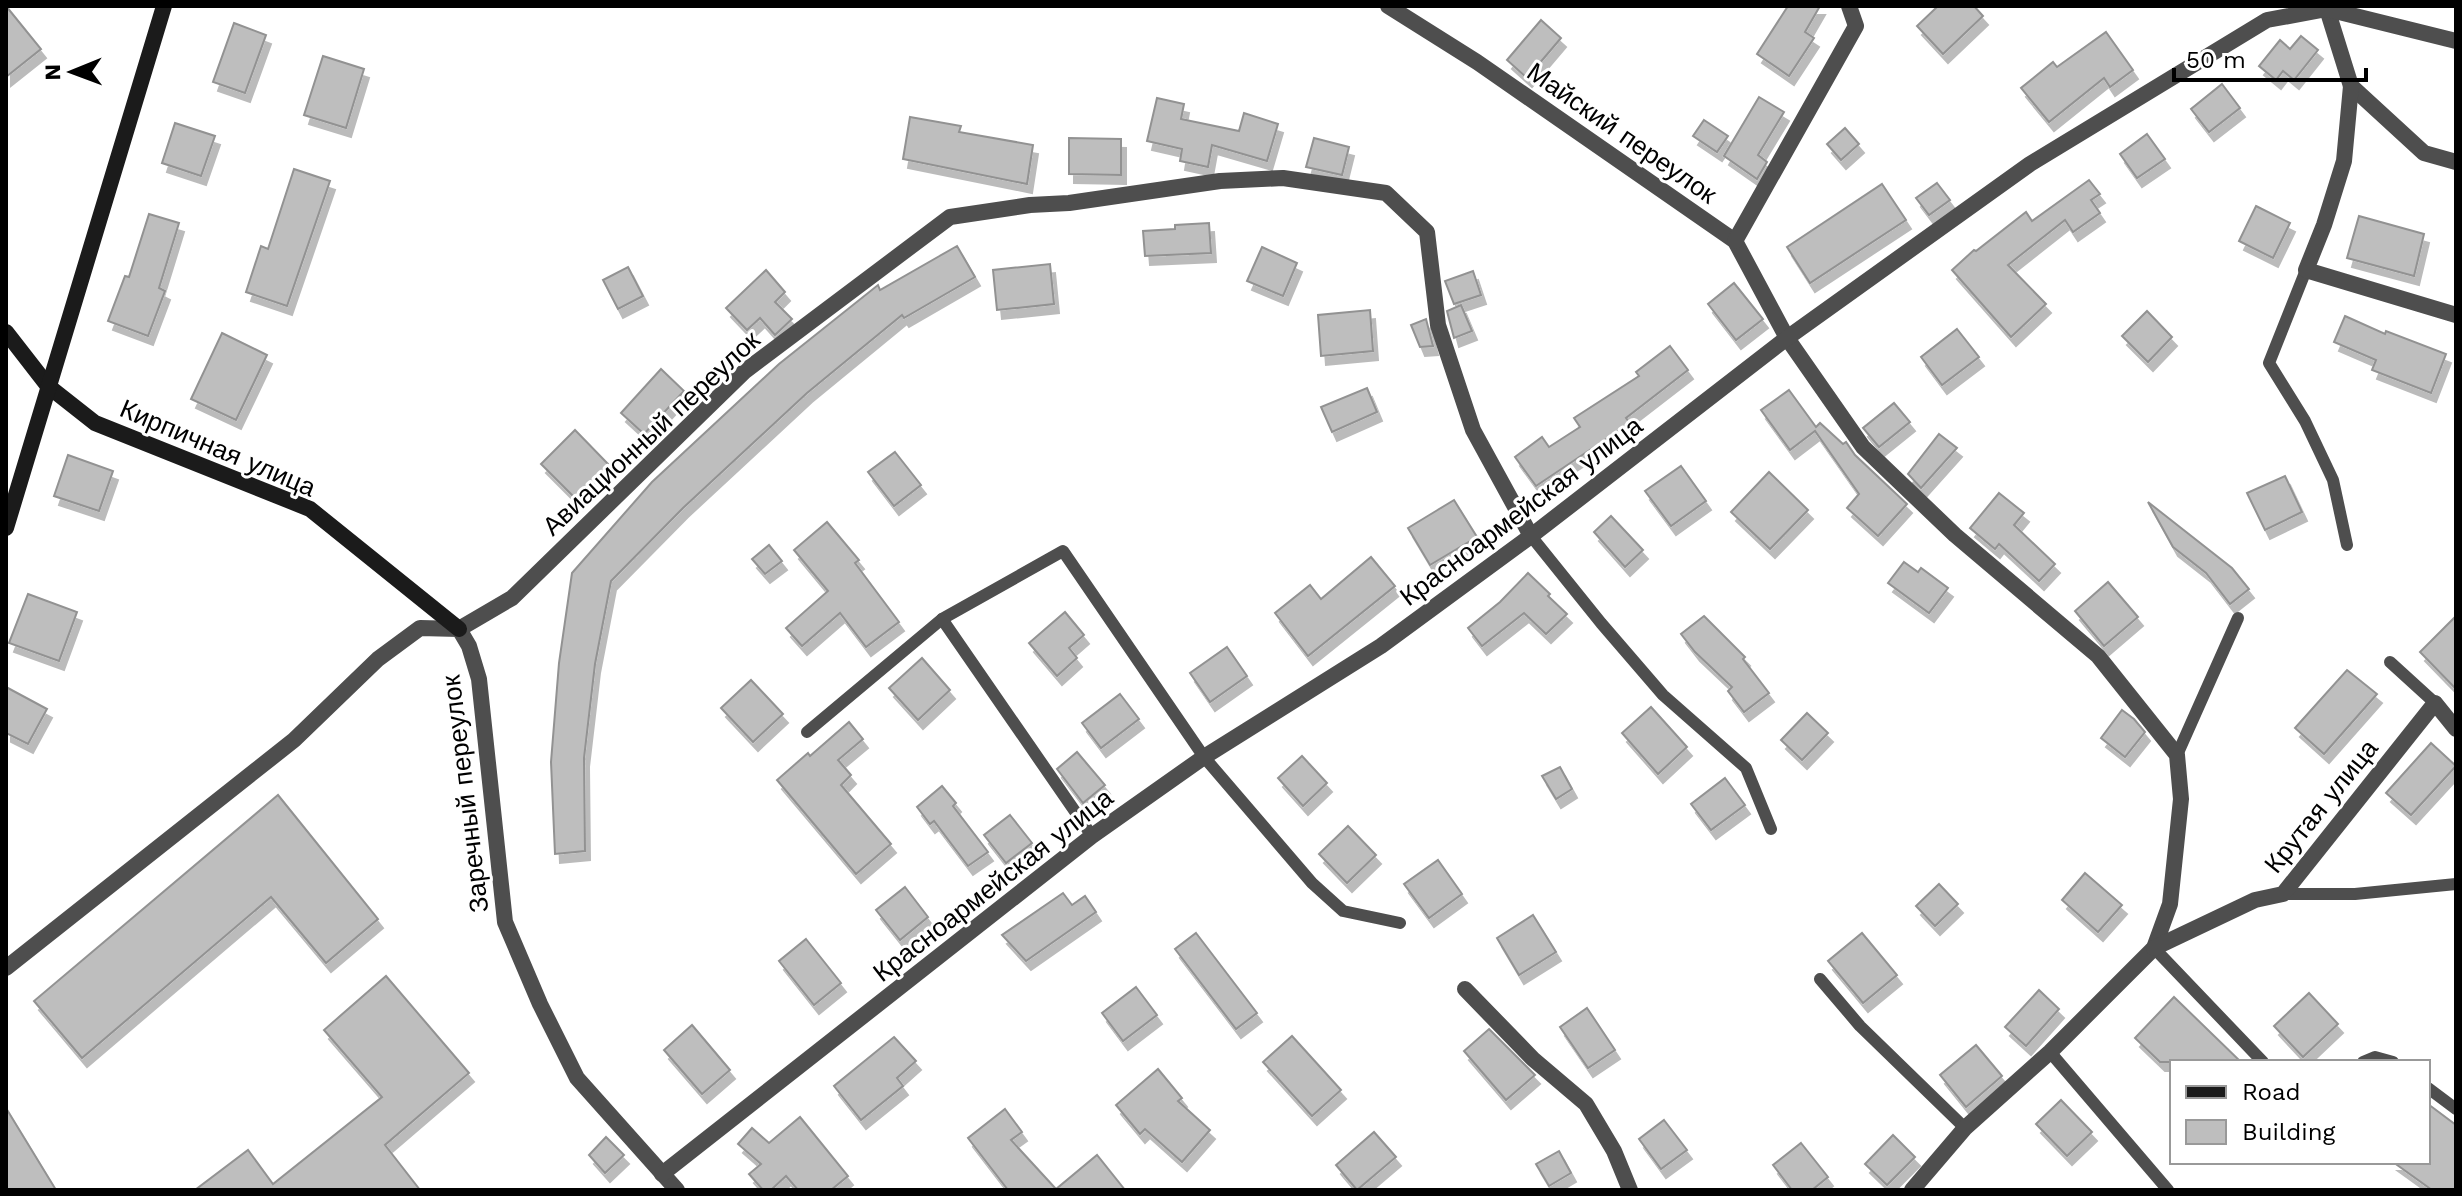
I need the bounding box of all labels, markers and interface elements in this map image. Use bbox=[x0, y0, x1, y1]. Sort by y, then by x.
north arrow bbox=[32, 32, 112, 112]
scale bar bbox=[2174, 32, 2366, 82]
text: 50 m bbox=[2186, 46, 2246, 74]
street label: Майский переулок bbox=[1522, 56, 1723, 210]
text: N bbox=[40, 64, 65, 81]
street label: Авиационный переулок bbox=[536, 324, 766, 541]
street label: Кирпичная улица bbox=[116, 393, 321, 503]
street label: Красноармейская улица bbox=[1394, 410, 1648, 612]
street label: Заречный переулок bbox=[435, 673, 494, 914]
street label: Крутая улица bbox=[2258, 733, 2384, 879]
street label: Красноармейская улица bbox=[867, 782, 1119, 988]
legend bbox=[2170, 1060, 2430, 1164]
text: Road bbox=[2242, 1078, 2301, 1106]
text: Building bbox=[2242, 1118, 2335, 1146]

